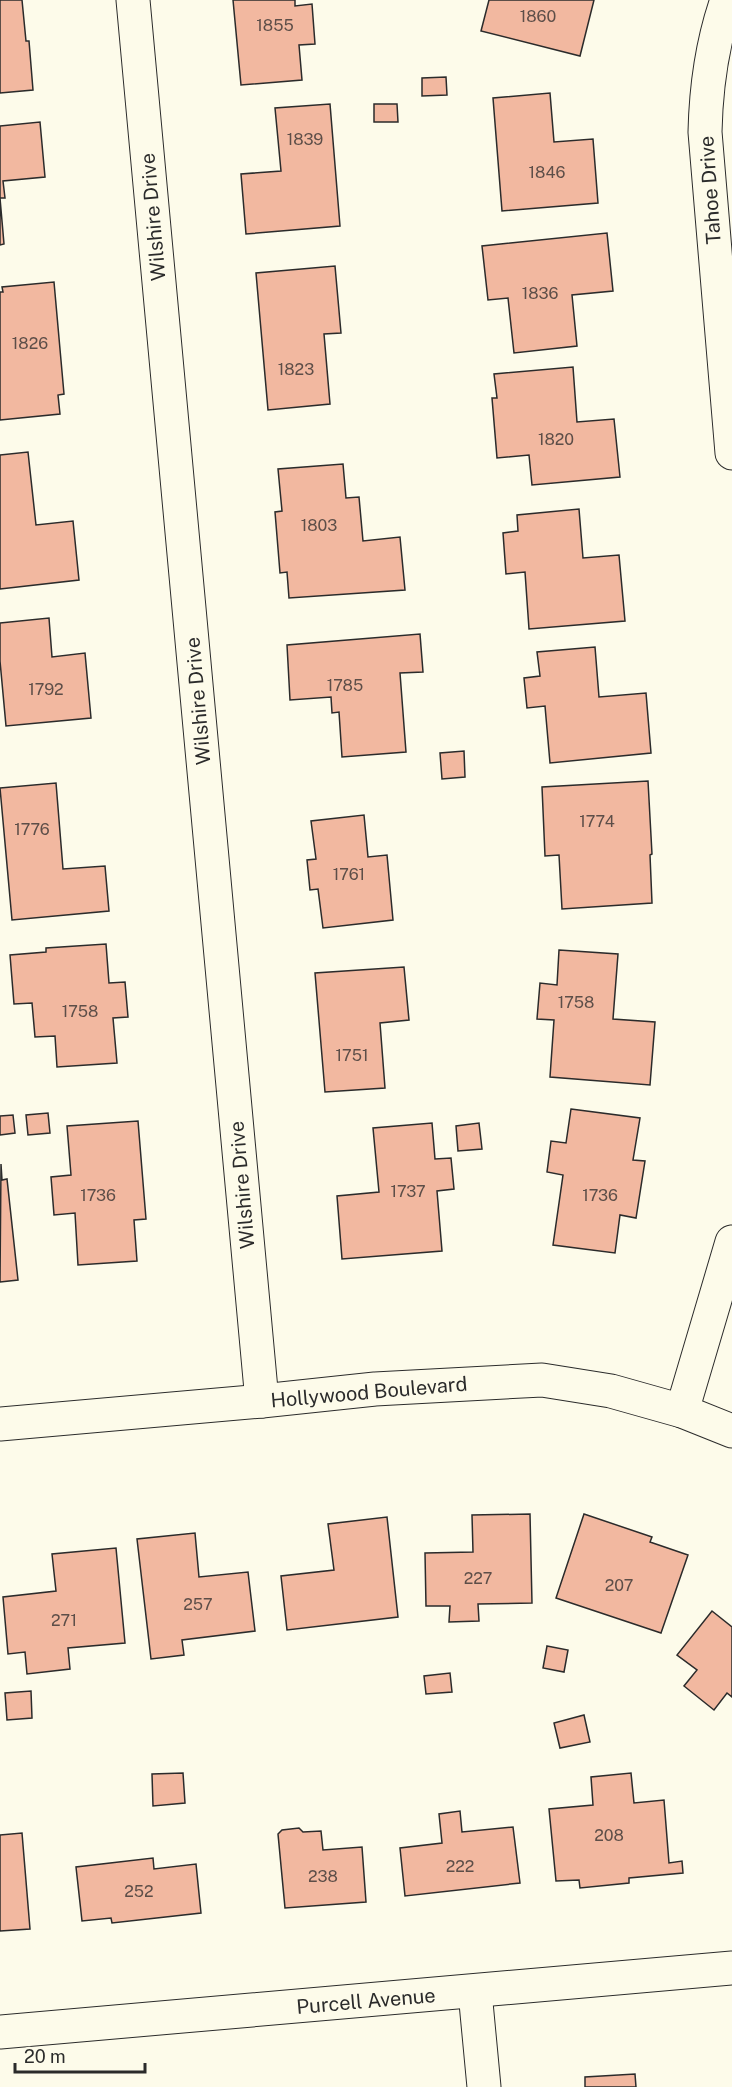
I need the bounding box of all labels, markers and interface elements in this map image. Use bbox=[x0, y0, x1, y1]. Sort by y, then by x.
house number: 1860 bbox=[520, 7, 556, 26]
house number: 1855 bbox=[256, 16, 294, 35]
house number: 1839 bbox=[287, 130, 323, 149]
street label: Tahoe Drive bbox=[694, 135, 726, 245]
street label: Wilshire Drive bbox=[135, 152, 171, 282]
house number: 1846 bbox=[529, 163, 565, 182]
house number: 1836 bbox=[522, 284, 558, 303]
house number: 1826 bbox=[12, 334, 48, 353]
house number: 1823 bbox=[278, 360, 314, 379]
house number: 1820 bbox=[538, 430, 574, 449]
house number: 1803 bbox=[301, 516, 337, 535]
street label: Wilshire Drive bbox=[180, 636, 216, 766]
house number: 1785 bbox=[327, 676, 363, 695]
house number: 1792 bbox=[28, 680, 64, 699]
house number: 1774 bbox=[579, 812, 615, 831]
house number: 1776 bbox=[14, 820, 50, 839]
house number: 1761 bbox=[333, 865, 365, 884]
house number: 1758 bbox=[558, 993, 594, 1012]
house number: 1758 bbox=[62, 1002, 98, 1021]
house number: 1751 bbox=[336, 1046, 368, 1065]
street label: Wilshire Drive bbox=[224, 1120, 260, 1250]
house number: 1737 bbox=[390, 1182, 426, 1201]
house number: 1736 bbox=[80, 1186, 116, 1205]
house number: 1736 bbox=[582, 1186, 618, 1205]
street label: Hollywood Boulevard bbox=[270, 1371, 468, 1413]
house number: 227 bbox=[464, 1569, 492, 1588]
house number: 207 bbox=[605, 1576, 633, 1595]
house number: 257 bbox=[183, 1595, 213, 1614]
house number: 271 bbox=[51, 1611, 77, 1630]
house number: 208 bbox=[594, 1826, 624, 1845]
house number: 222 bbox=[446, 1857, 474, 1876]
house number: 238 bbox=[308, 1867, 338, 1886]
house number: 252 bbox=[124, 1882, 154, 1901]
street label: Purcell Avenue bbox=[295, 1983, 437, 2019]
scale bar bbox=[15, 2036, 146, 2074]
text: 20 m bbox=[24, 2046, 66, 2067]

